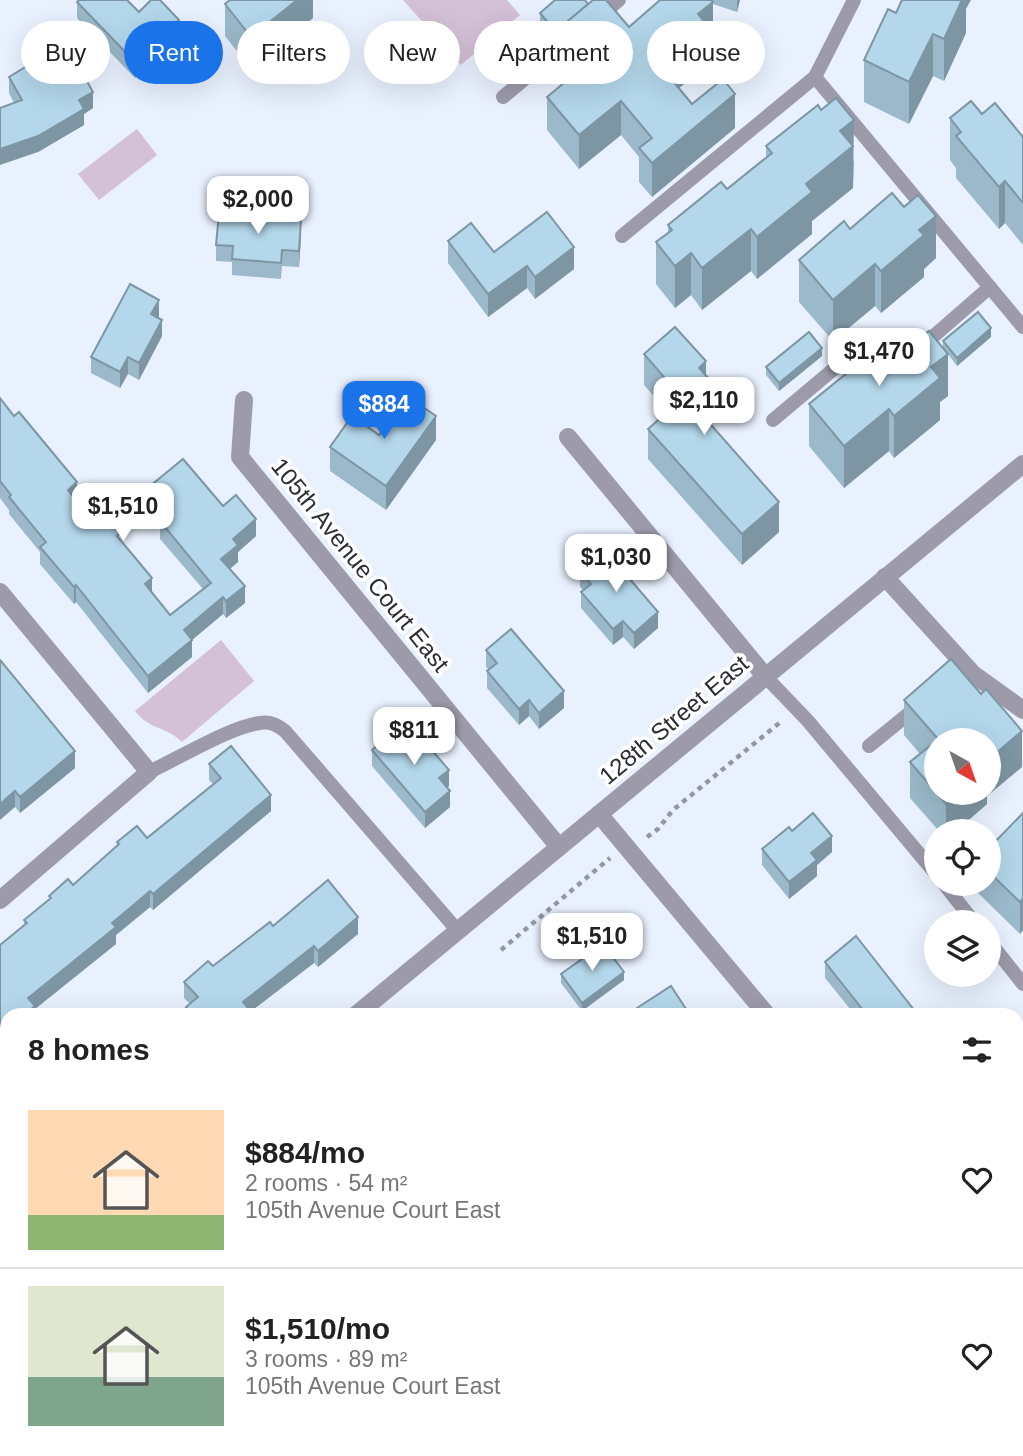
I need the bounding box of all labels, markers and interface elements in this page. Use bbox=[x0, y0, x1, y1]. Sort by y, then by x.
chip: Buy bbox=[21, 21, 110, 84]
chip: Rent bbox=[124, 21, 223, 84]
chip: Filters bbox=[237, 21, 350, 84]
chip: New bbox=[364, 21, 460, 84]
chip: Apartment bbox=[474, 21, 633, 84]
chip: House bbox=[647, 21, 765, 84]
pin: $2,000 bbox=[201, 176, 315, 236]
text: $2,000 bbox=[223, 186, 293, 212]
pin: $1,470 bbox=[822, 328, 936, 388]
text: $1,470 bbox=[844, 338, 914, 364]
pin: $2,110 bbox=[647, 378, 761, 437]
pin: $884 bbox=[343, 382, 425, 441]
text: $2,110 bbox=[669, 387, 739, 413]
text: $884 bbox=[358, 391, 410, 417]
street label: 105th Avenue Court East bbox=[266, 453, 455, 677]
pin: $1,510 bbox=[66, 484, 180, 543]
text: $1,510 bbox=[88, 493, 158, 519]
pin: $1,030 bbox=[559, 534, 673, 594]
text: $1,030 bbox=[581, 544, 651, 570]
street label: 128th Street East bbox=[594, 649, 754, 790]
pin: $811 bbox=[373, 708, 455, 767]
text: $811 bbox=[389, 717, 439, 743]
north arrow bbox=[924, 728, 1001, 805]
map controls bbox=[924, 728, 1001, 987]
button: locate bbox=[924, 819, 1001, 896]
button: layers bbox=[924, 910, 1001, 987]
pin: $1,510 bbox=[535, 914, 649, 973]
text: $1,510 bbox=[557, 923, 627, 949]
icon: filters bbox=[958, 1031, 996, 1069]
text: 8 homes bbox=[28, 1033, 150, 1066]
text: $884/mo bbox=[245, 1136, 365, 1169]
icon: home bbox=[84, 1138, 168, 1222]
icon: heart bbox=[958, 1161, 996, 1199]
text: 2 rooms · 54 m² bbox=[245, 1170, 407, 1196]
text: 105th Avenue Court East bbox=[245, 1197, 500, 1223]
text: $1,510/mo bbox=[245, 1312, 390, 1345]
icon: home bbox=[84, 1314, 168, 1398]
icon: heart bbox=[958, 1337, 996, 1375]
text: 3 rooms · 89 m² bbox=[245, 1346, 407, 1372]
text: 105th Avenue Court East bbox=[245, 1373, 500, 1399]

